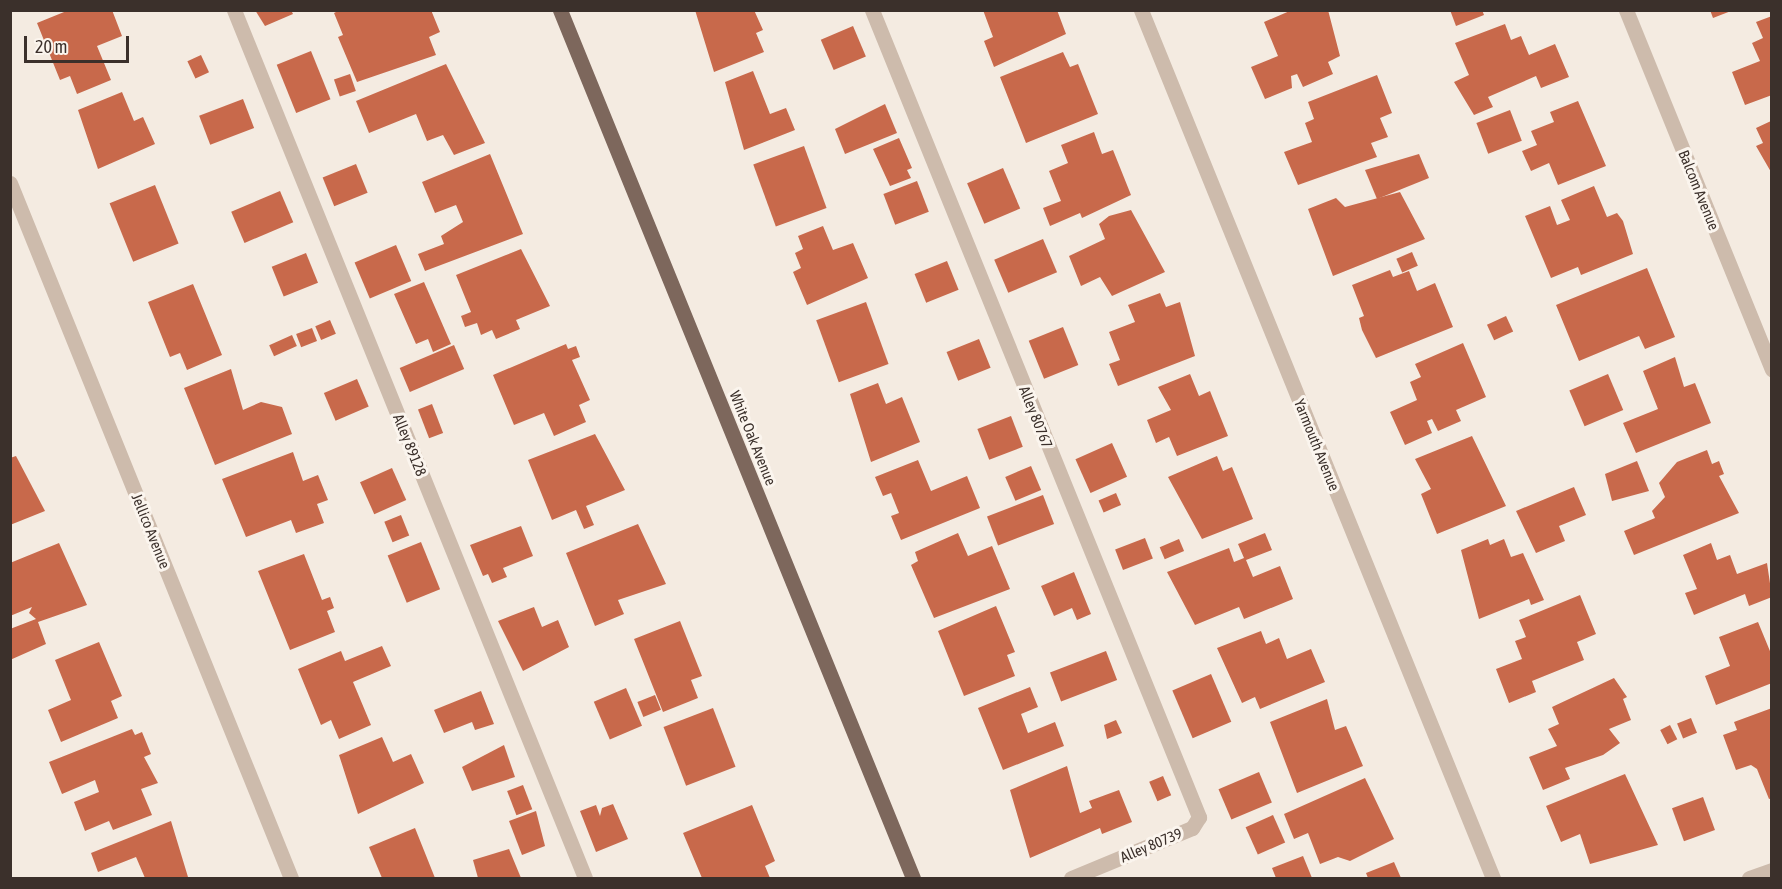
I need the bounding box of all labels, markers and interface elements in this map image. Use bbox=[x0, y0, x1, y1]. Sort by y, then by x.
scale bar bbox=[27, 24, 132, 62]
text: 20 m bbox=[35, 36, 67, 57]
street label: Balcom Avenue bbox=[1675, 147, 1723, 233]
street label: Alley 80767 bbox=[1015, 383, 1057, 451]
street label: White Oak Avenue bbox=[726, 388, 780, 488]
street label: Yarmouth Avenue bbox=[1290, 396, 1344, 494]
street label: Alley 89128 bbox=[389, 411, 431, 479]
street label: Jellico Avenue bbox=[128, 491, 174, 571]
street label: Alley 80739 bbox=[1117, 824, 1185, 866]

